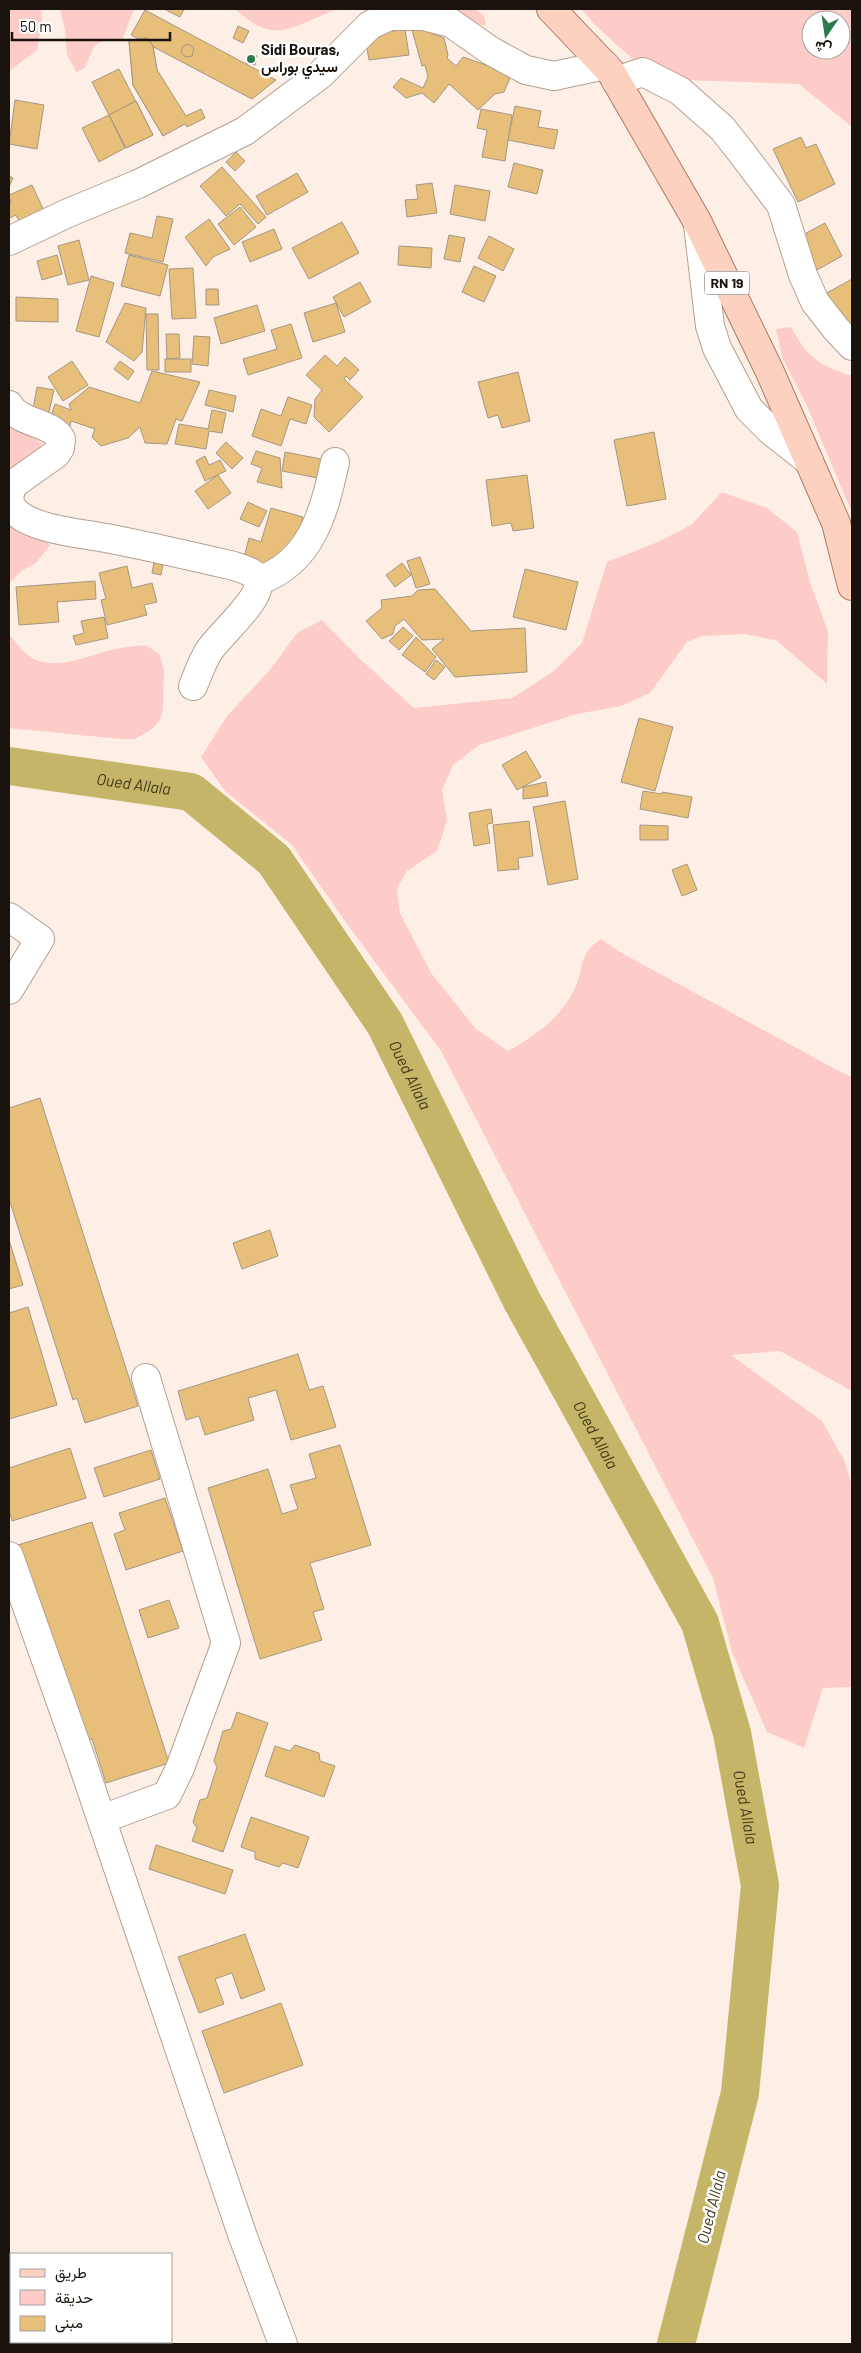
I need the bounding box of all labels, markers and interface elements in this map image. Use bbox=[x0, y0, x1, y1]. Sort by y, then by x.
scale bar bbox=[12, 10, 170, 42]
north arrow bbox=[801, 10, 851, 60]
text: 50 m bbox=[20, 17, 52, 35]
text: ش bbox=[813, 37, 833, 58]
place label: Sidi Bouras, سيدي بوراس bbox=[261, 40, 340, 80]
marker: Sidi Bouras, سيدي بوراس bbox=[245, 53, 257, 65]
road number: RN 19 bbox=[704, 272, 750, 294]
water label: Oued Allala bbox=[95, 769, 172, 798]
water label: Oued Allala bbox=[386, 1037, 436, 1113]
water label: Oued Allala bbox=[570, 1397, 623, 1472]
water label: Oued Allala bbox=[730, 1768, 762, 1846]
water label: Oued Allala bbox=[692, 2168, 729, 2246]
legend bbox=[10, 2253, 172, 2343]
text: طريق bbox=[55, 2263, 87, 2283]
text: حديقة bbox=[55, 2288, 93, 2307]
text: مبنى bbox=[55, 2313, 83, 2333]

